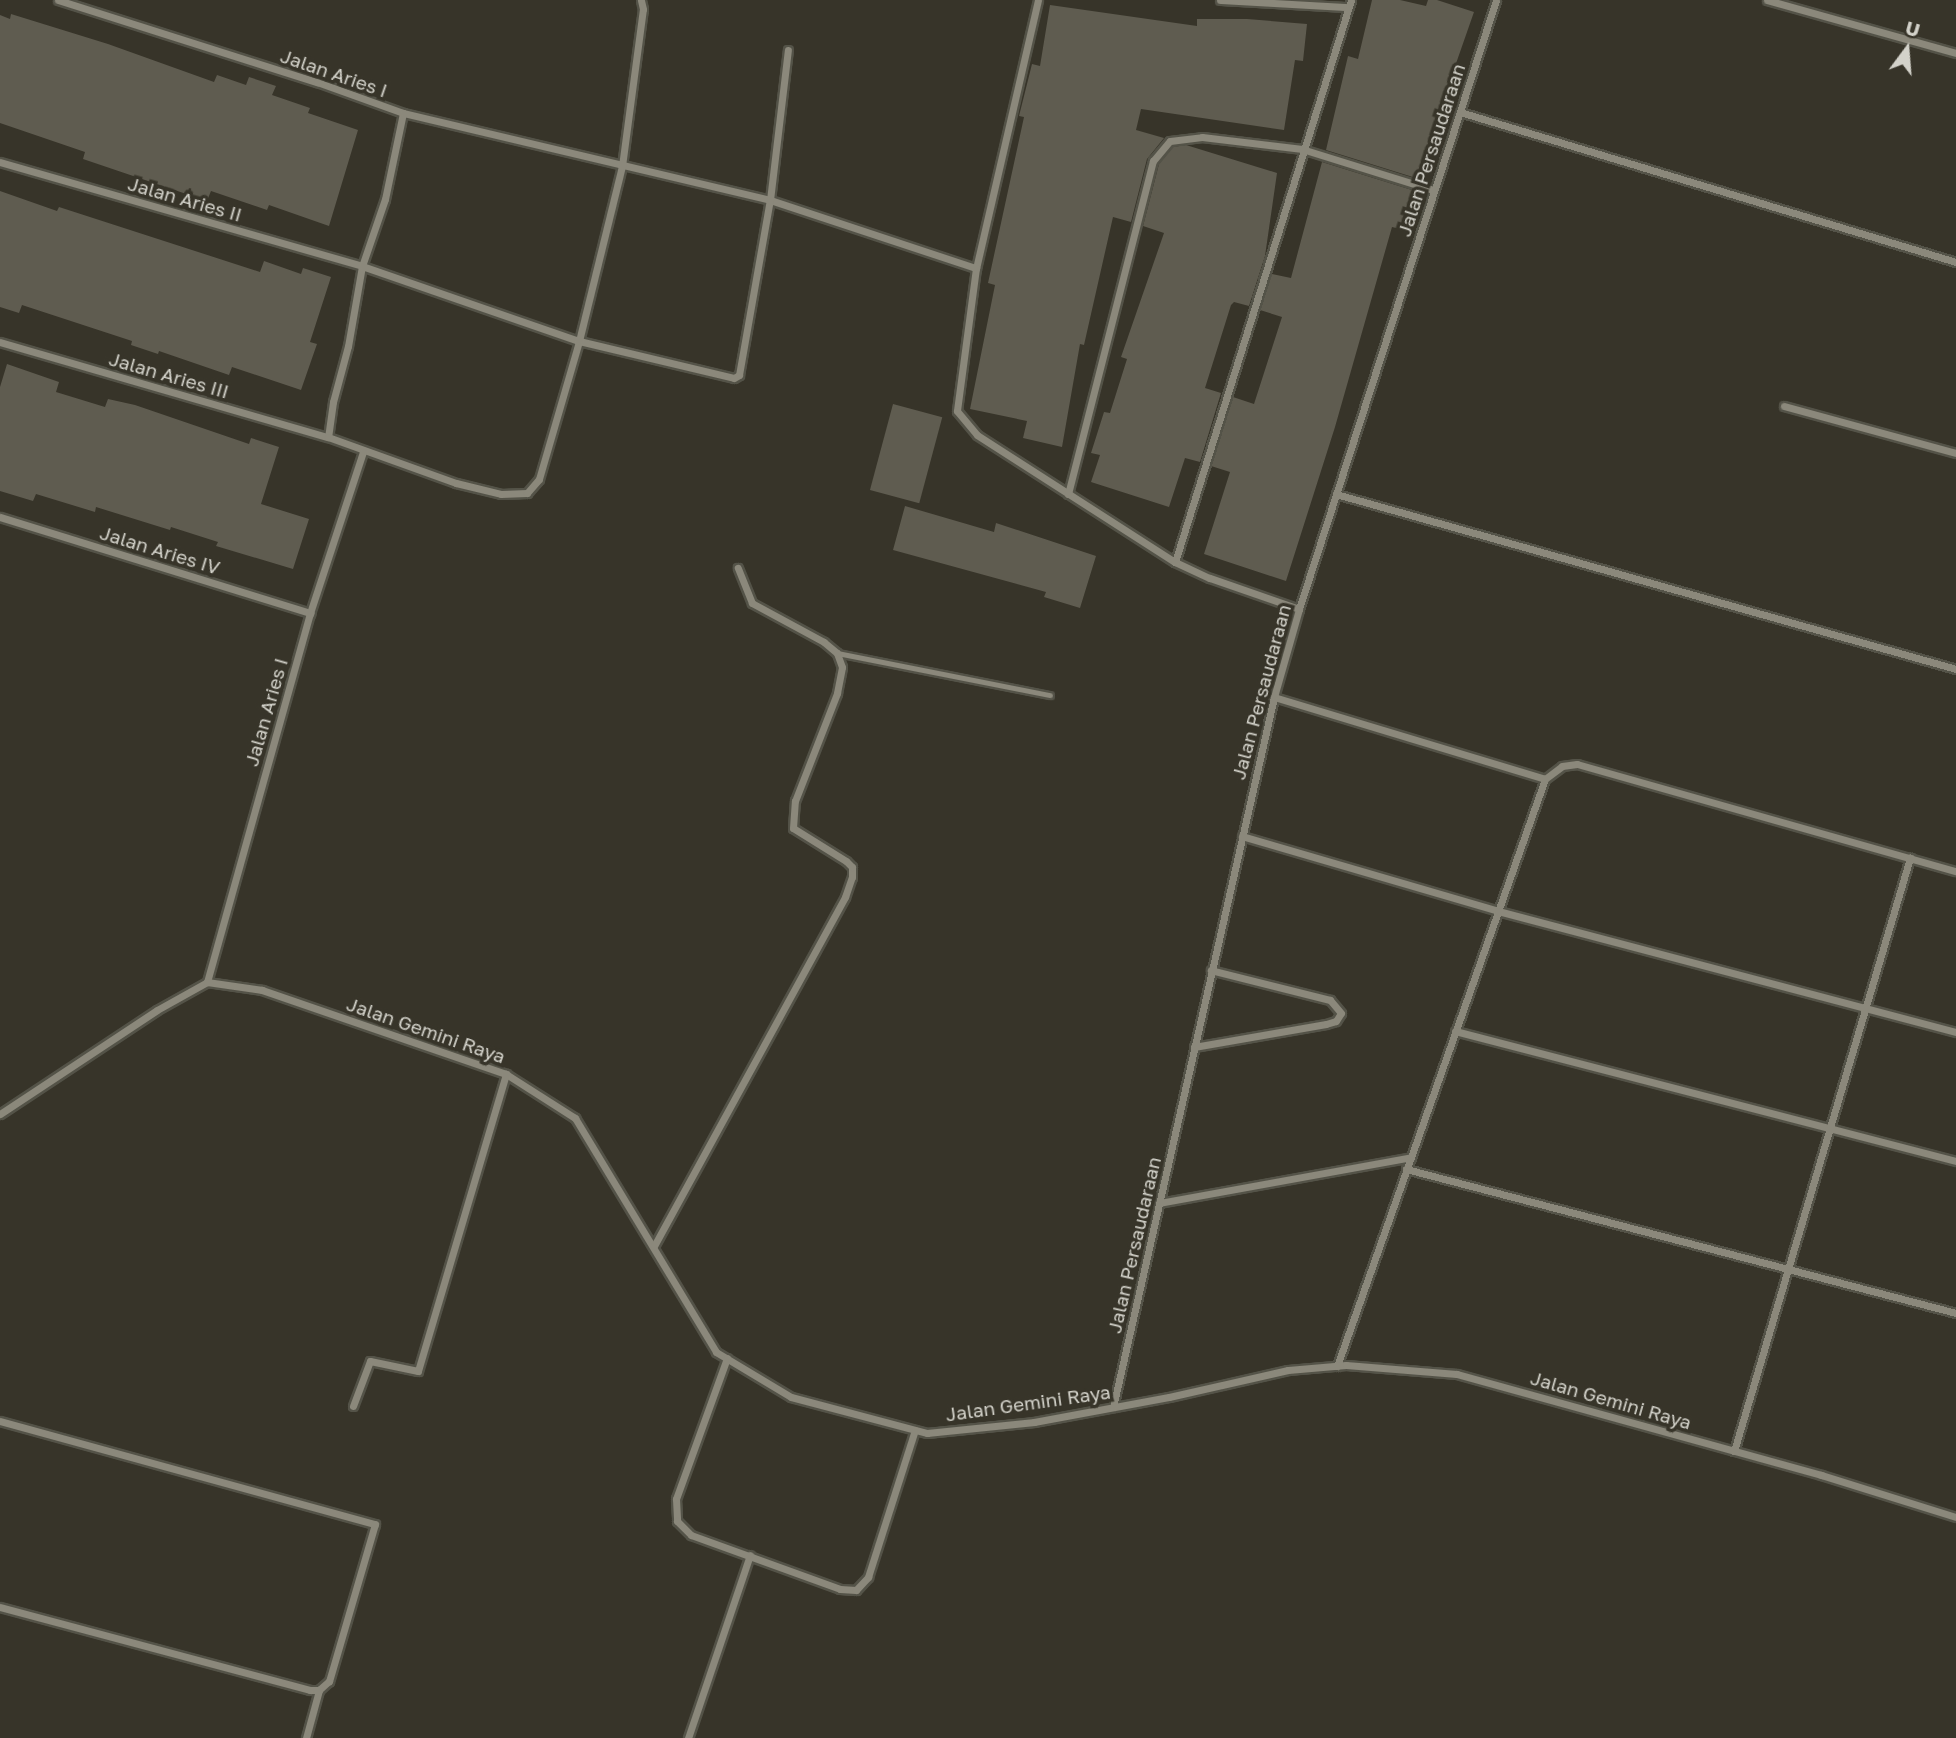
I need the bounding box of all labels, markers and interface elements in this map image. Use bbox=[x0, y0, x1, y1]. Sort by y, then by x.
north arrow bbox=[1872, 14, 1942, 84]
text: U bbox=[1903, 15, 1923, 41]
street label: Jalan Aries I bbox=[278, 44, 390, 102]
street label: Jalan Persaudaraan bbox=[1392, 61, 1470, 239]
street label: Jalan Aries II bbox=[125, 172, 245, 226]
street label: Jalan Aries III bbox=[106, 347, 232, 403]
street label: Jalan Aries IV bbox=[97, 521, 223, 579]
street label: Jalan Persaudaraan bbox=[1227, 602, 1295, 782]
street label: Jalan Aries I bbox=[240, 655, 292, 769]
street label: Jalan Gemini Raya bbox=[344, 992, 508, 1068]
street label: Jalan Persaudaraan bbox=[1103, 1155, 1165, 1335]
street label: Jalan Gemini Raya bbox=[1528, 1366, 1694, 1434]
street label: Jalan Gemini Raya bbox=[944, 1380, 1112, 1426]

